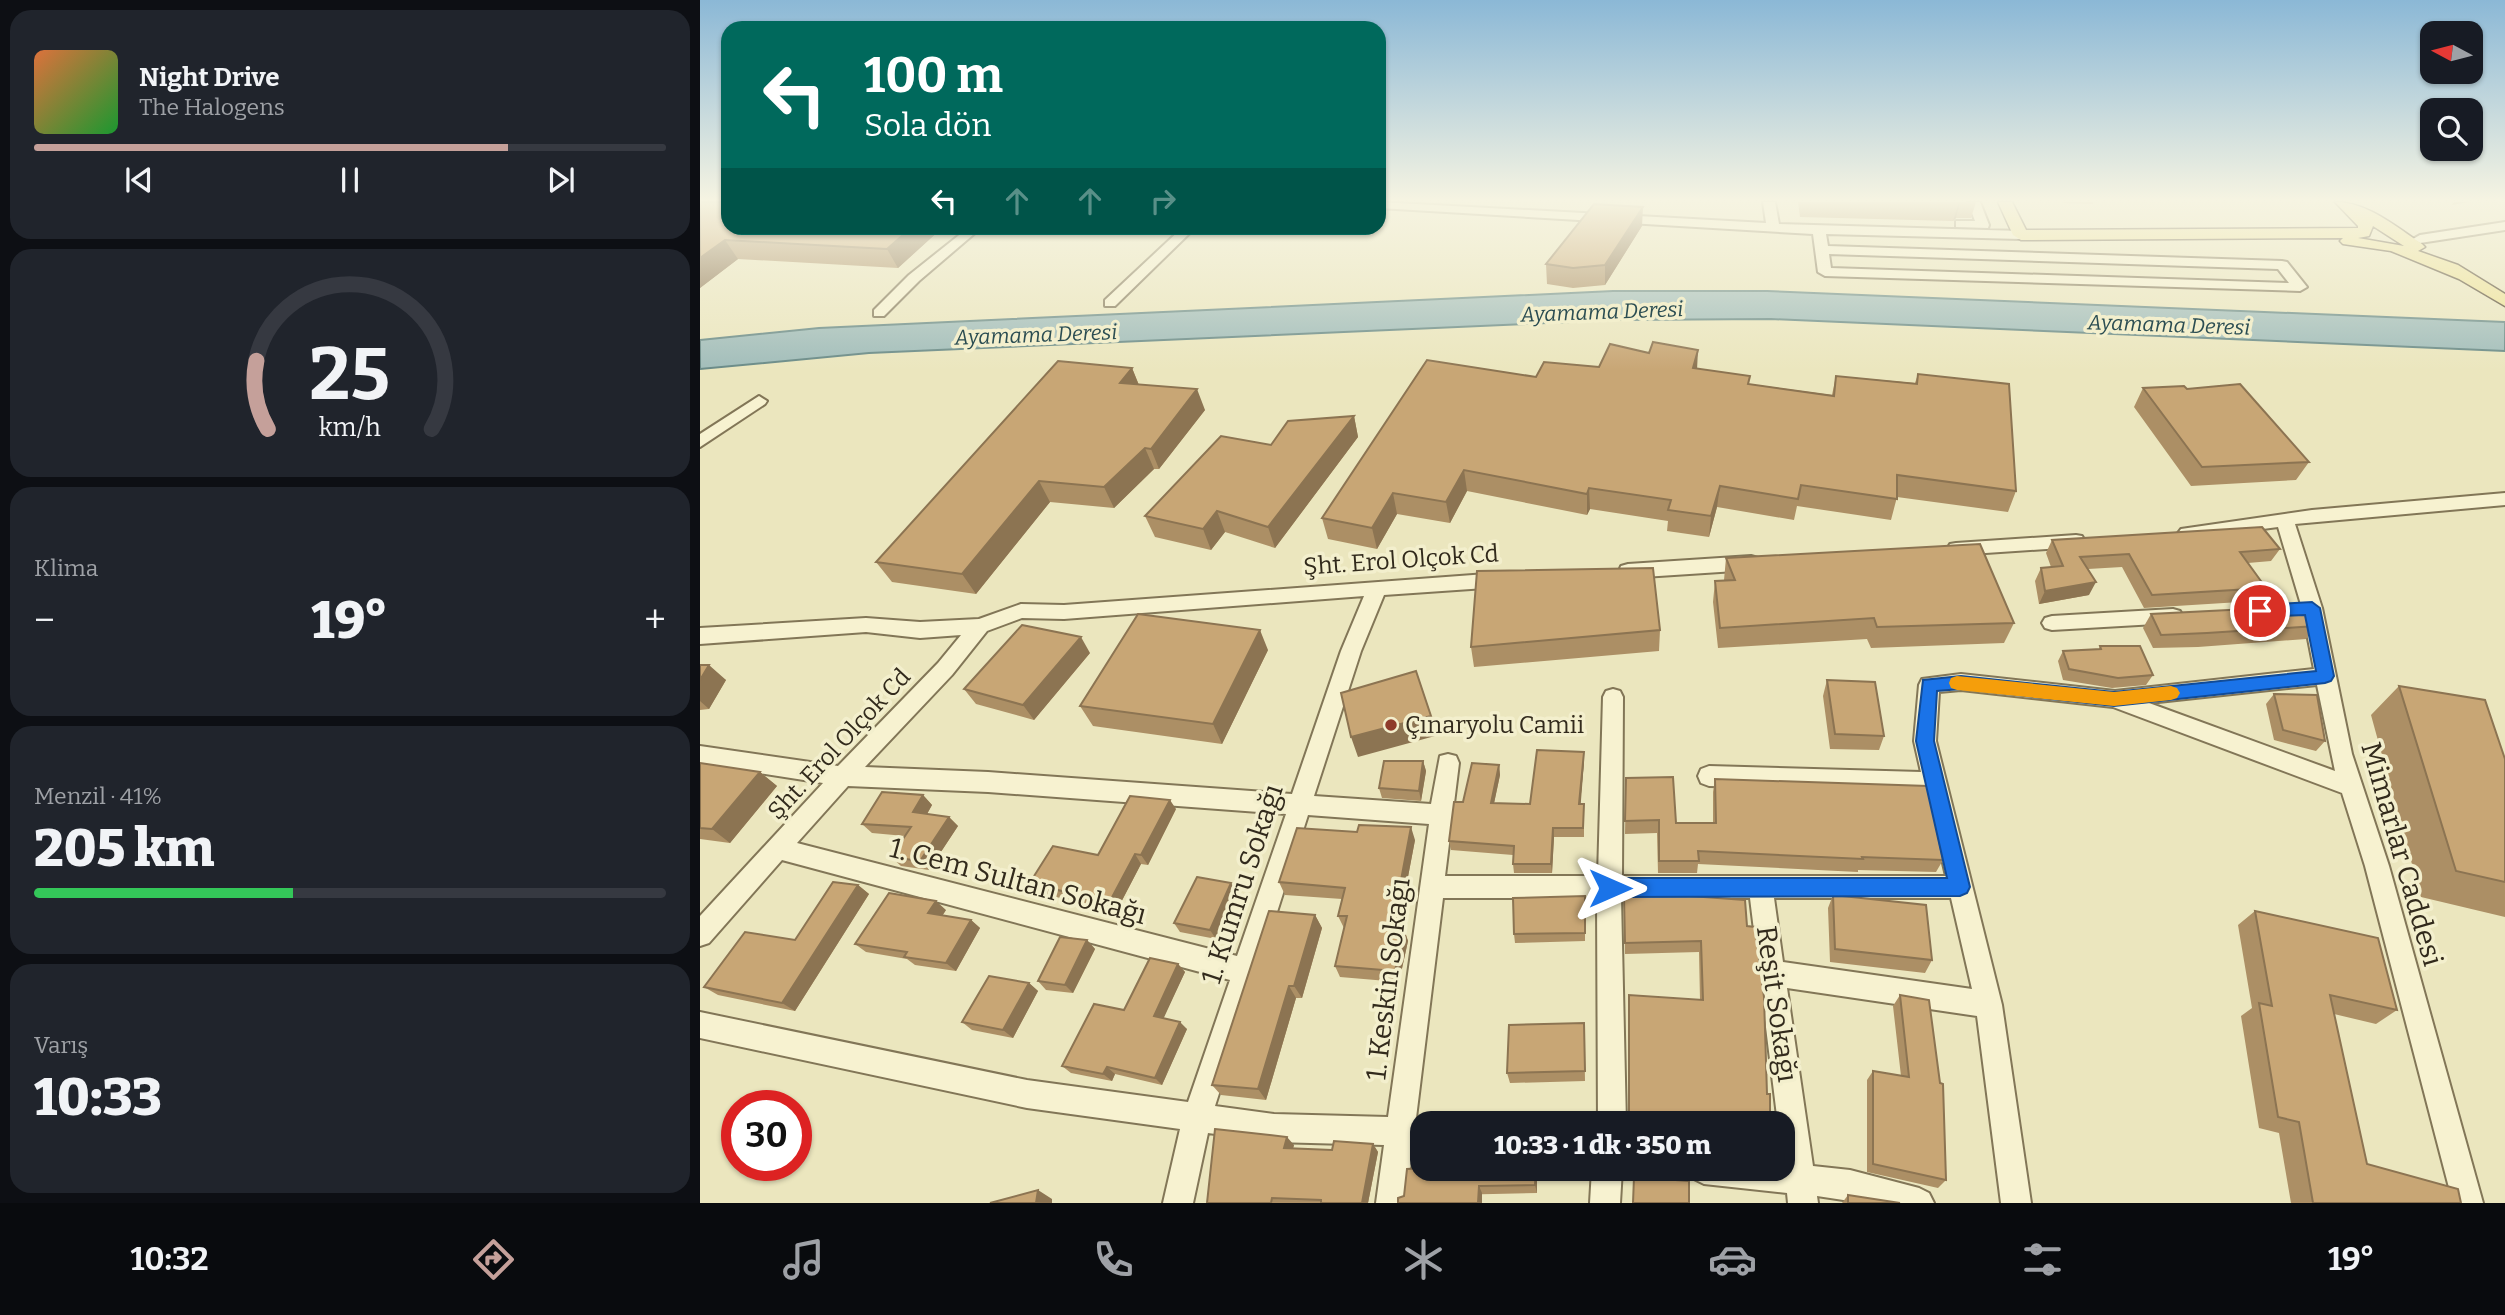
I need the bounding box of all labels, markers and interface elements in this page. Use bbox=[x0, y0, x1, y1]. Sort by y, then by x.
north arrow bbox=[2420, 21, 2483, 84]
map controls bbox=[2420, 21, 2483, 161]
text: 100 m bbox=[864, 46, 1003, 105]
icon: left bbox=[749, 49, 840, 140]
text: Night Drive bbox=[139, 62, 280, 93]
text: The Halogens bbox=[139, 93, 285, 121]
button: search bbox=[2420, 98, 2483, 161]
text: Sola dön bbox=[864, 106, 992, 144]
icon: previous bbox=[120, 161, 158, 199]
icon: pause bbox=[331, 161, 369, 199]
icon: next bbox=[542, 161, 580, 199]
icon: left bbox=[925, 182, 963, 220]
icon: ahead bbox=[998, 182, 1036, 220]
icon: ahead bbox=[1071, 182, 1109, 220]
icon: right bbox=[1144, 182, 1182, 220]
water label: Ayamama Deresi bbox=[1519, 296, 1684, 328]
water label: Ayamama Deresi bbox=[2086, 309, 2251, 341]
water label: Ayamama Deresi bbox=[953, 319, 1118, 351]
text: 25 bbox=[310, 331, 390, 418]
text: km/h bbox=[319, 413, 381, 443]
street label: Şht. Erol Olçok Cd bbox=[1302, 539, 1500, 581]
text: Klima bbox=[34, 554, 98, 582]
pin bbox=[2230, 581, 2290, 641]
text: 19° bbox=[311, 589, 388, 652]
icon: arrive bbox=[2241, 592, 2279, 630]
text: − bbox=[34, 597, 55, 643]
text: + bbox=[644, 597, 666, 643]
street label: Şht. Erol Olçok Cd bbox=[762, 663, 916, 825]
place label: Çınaryolu Camii bbox=[1405, 711, 1584, 739]
marker: Çınaryolu Camii bbox=[1383, 717, 1399, 733]
street label: Mimarlar Caddesi bbox=[2354, 738, 2450, 970]
street label: 1. Kumru Sokağı bbox=[1194, 780, 1290, 988]
text: Menzil · 41% bbox=[34, 782, 162, 810]
text: 205 km bbox=[34, 817, 215, 880]
street label: 1. Cem Sultan Sokağı bbox=[886, 831, 1150, 931]
position arrow bbox=[1573, 851, 1647, 925]
street label: 1. Keskin Sokağı bbox=[1359, 876, 1417, 1082]
street label: Reşit Sokağı bbox=[1750, 924, 1804, 1084]
text: Varış bbox=[34, 1031, 89, 1059]
text: 10:33 bbox=[34, 1066, 162, 1129]
speed limit sign: 30 bbox=[721, 1090, 812, 1181]
text: 10:33 · 1 dk · 350 m bbox=[1494, 1130, 1711, 1161]
icon: directions bbox=[469, 1235, 518, 1284]
icon: music bbox=[779, 1235, 828, 1284]
icon: phone bbox=[1089, 1235, 1138, 1284]
icon: climate bbox=[1399, 1235, 1448, 1284]
icon: car bbox=[1708, 1235, 1757, 1284]
icon: filters bbox=[2018, 1235, 2067, 1284]
text: 10:32 bbox=[130, 1240, 208, 1278]
text: 19° bbox=[2328, 1240, 2375, 1278]

